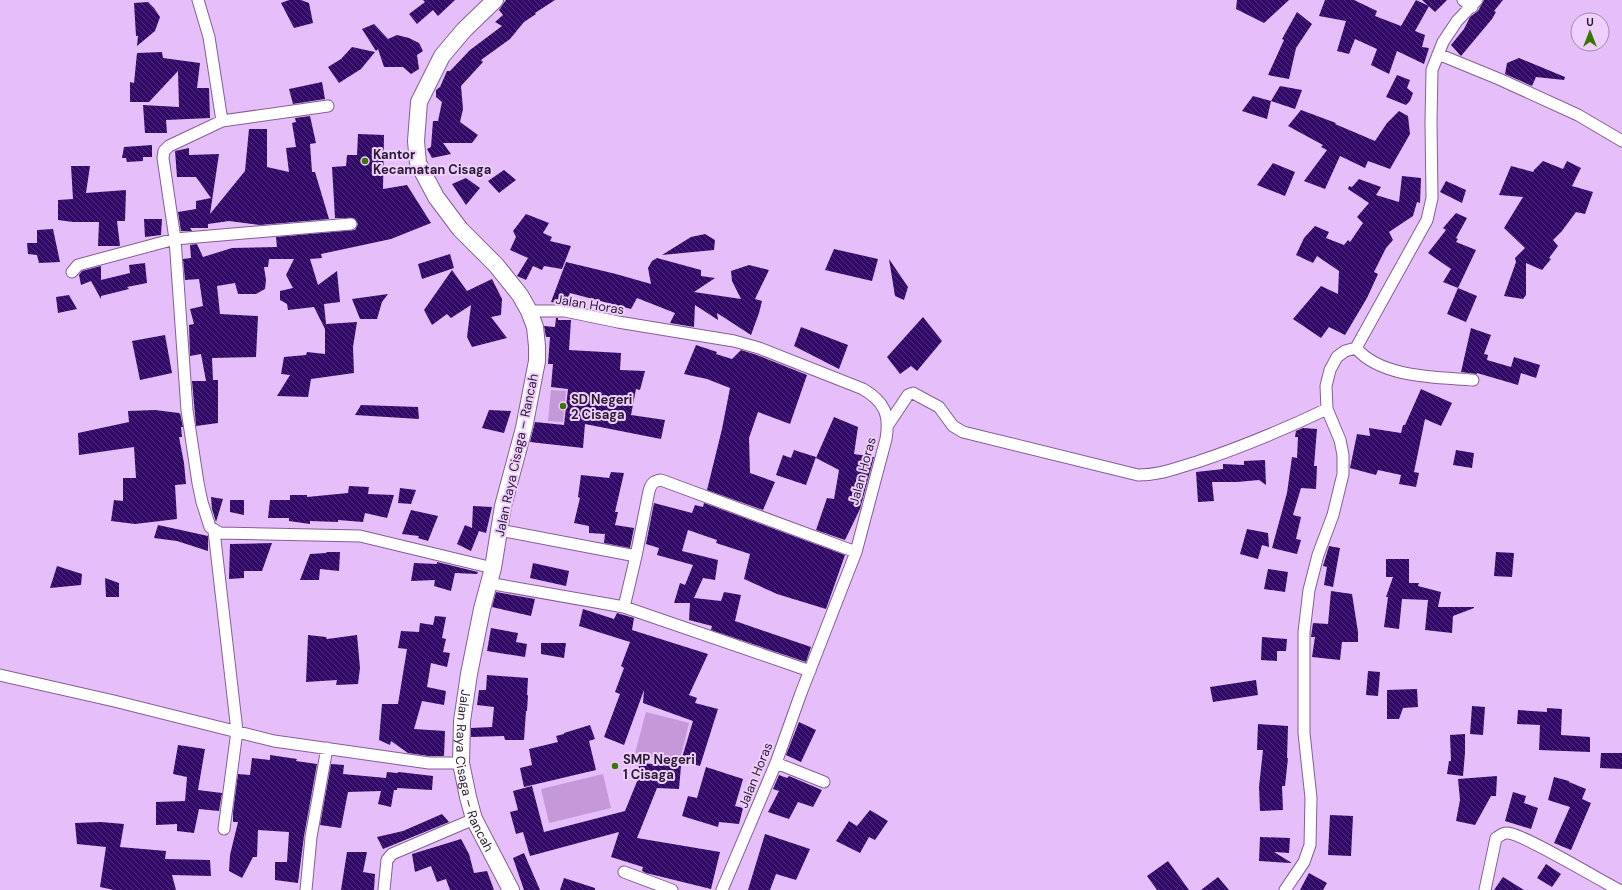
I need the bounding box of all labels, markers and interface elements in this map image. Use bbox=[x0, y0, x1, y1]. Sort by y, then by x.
north arrow bbox=[1570, 12, 1610, 52]
text: U bbox=[1586, 15, 1594, 29]
place label: Kantor Kecamatan Cisaga bbox=[373, 146, 491, 178]
marker: Kantor Kecamatan Cisaga bbox=[360, 156, 370, 166]
street label: Jalan Horas bbox=[554, 291, 626, 318]
street label: Jalan Raya Cisaga – Rancah bbox=[491, 372, 542, 538]
place label: SD Negeri 2 Cisaga bbox=[571, 391, 632, 423]
marker: SD Negeri 2 Cisaga bbox=[558, 401, 568, 411]
street label: Jalan Horas bbox=[845, 435, 880, 507]
street label: Jalan Raya Cisaga – Rancah bbox=[452, 689, 497, 855]
street label: Jalan Horas bbox=[735, 740, 776, 811]
place label: SMP Negeri 1 Cisaga bbox=[623, 751, 695, 783]
marker: SMP Negeri 1 Cisaga bbox=[610, 761, 620, 771]

